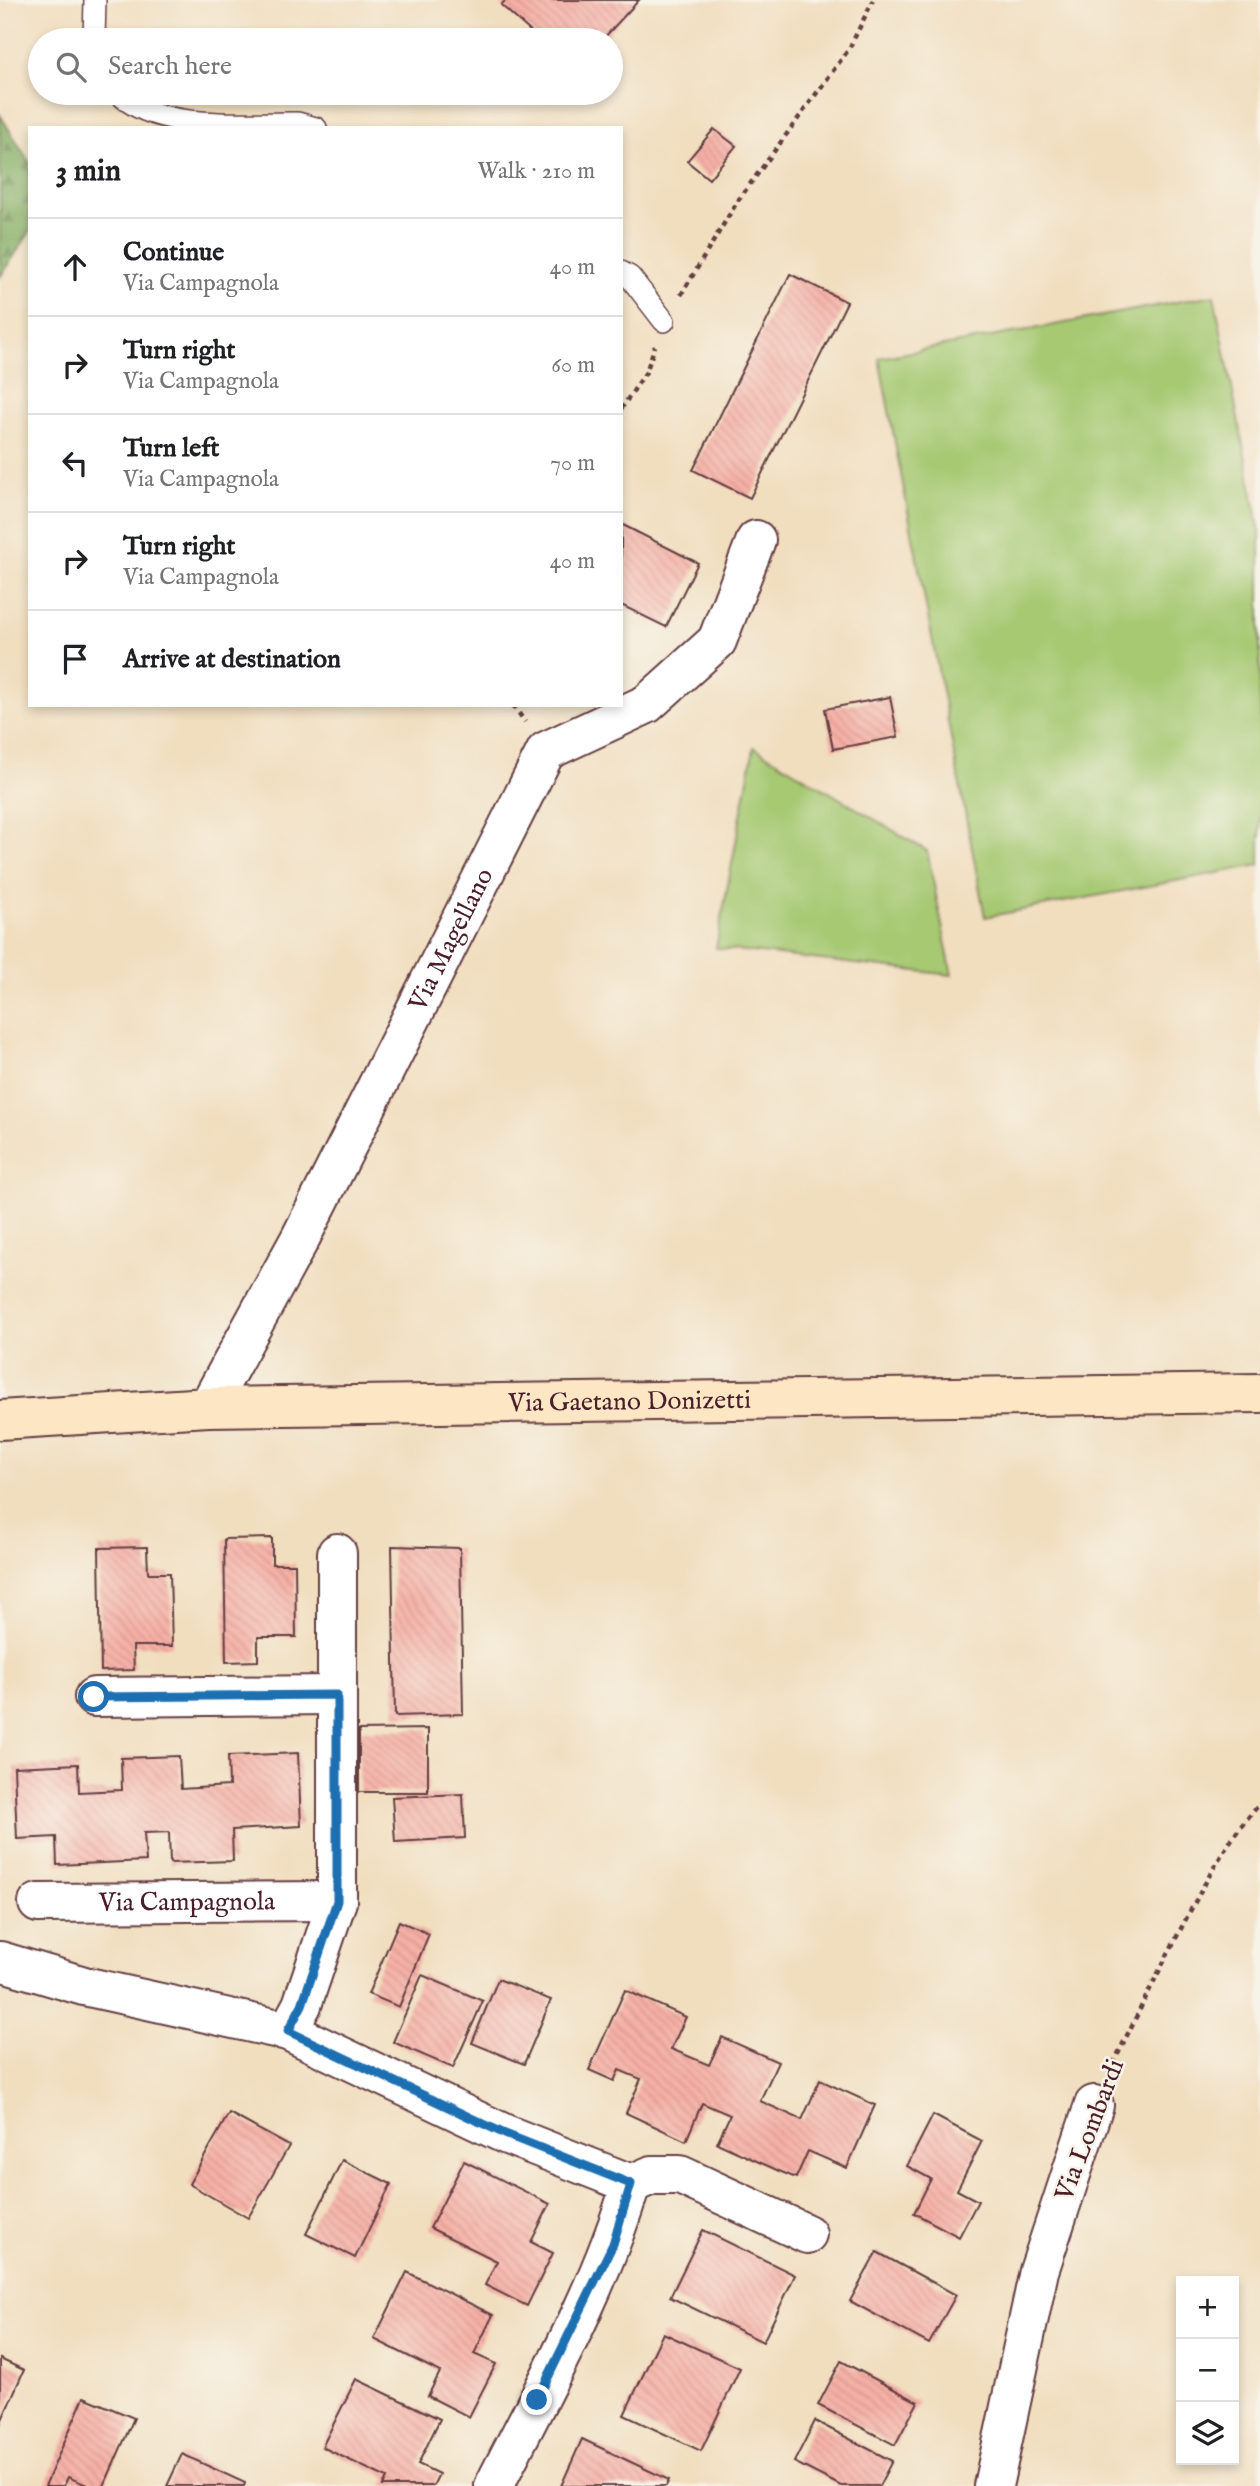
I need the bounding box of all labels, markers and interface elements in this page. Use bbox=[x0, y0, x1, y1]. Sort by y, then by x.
search box bbox=[28, 28, 623, 105]
icon: search bbox=[52, 48, 90, 86]
text: Search here bbox=[108, 50, 232, 83]
text: 3 min bbox=[56, 153, 121, 191]
text: Walk · 210 m bbox=[478, 157, 595, 186]
text: Continue bbox=[123, 236, 224, 269]
icon: ahead bbox=[56, 248, 94, 286]
text: 40 m bbox=[550, 253, 595, 282]
text: Via Campagnola bbox=[123, 269, 279, 298]
text: Turn right bbox=[123, 334, 236, 367]
icon: right bbox=[56, 346, 94, 384]
text: 60 m bbox=[551, 351, 595, 380]
text: Via Campagnola bbox=[123, 367, 279, 396]
text: Turn left bbox=[123, 432, 220, 465]
icon: left bbox=[56, 444, 94, 482]
text: 70 m bbox=[550, 449, 595, 478]
text: Via Campagnola bbox=[123, 465, 279, 494]
text: Turn right bbox=[123, 530, 236, 563]
icon: right bbox=[56, 542, 94, 580]
text: 40 m bbox=[550, 547, 595, 576]
text: Via Campagnola bbox=[123, 563, 279, 592]
icon: arrive bbox=[56, 640, 94, 678]
text: Arrive at destination bbox=[123, 643, 341, 676]
street label: Via Magellano bbox=[401, 862, 501, 1017]
street label: Via Gaetano Donizetti bbox=[507, 1383, 751, 1420]
route start bbox=[78, 1681, 109, 1712]
street label: Via Campagnola bbox=[98, 1885, 276, 1919]
street label: Via Lombardi bbox=[1048, 2054, 1132, 2206]
map controls bbox=[1176, 2276, 1239, 2465]
button: + bbox=[1176, 2276, 1239, 2339]
button: − bbox=[1176, 2339, 1239, 2402]
route end bbox=[521, 2384, 552, 2415]
button: layers bbox=[1176, 2402, 1239, 2465]

